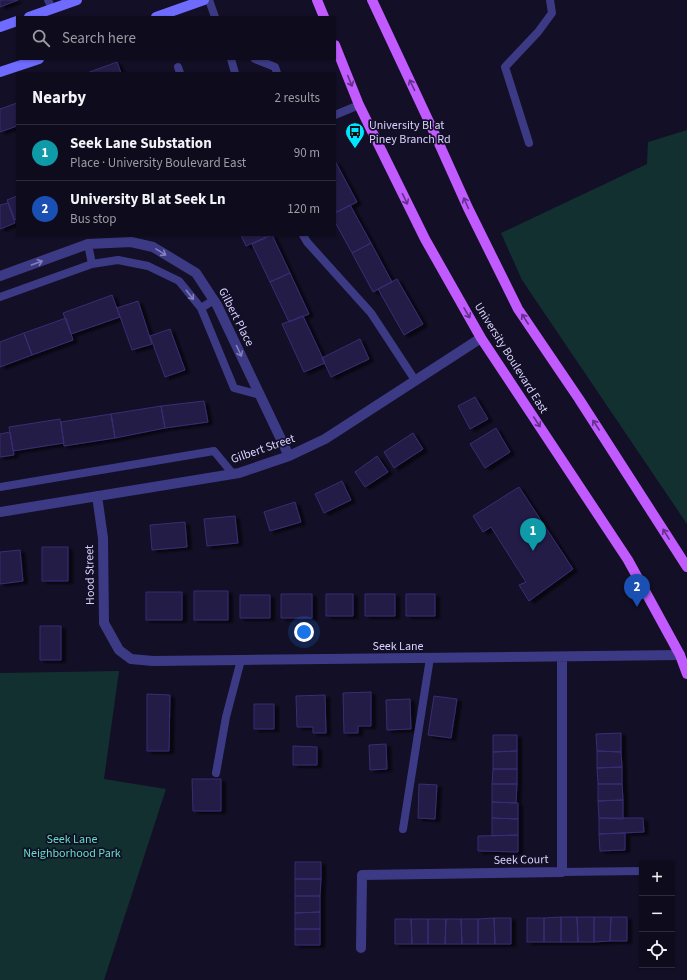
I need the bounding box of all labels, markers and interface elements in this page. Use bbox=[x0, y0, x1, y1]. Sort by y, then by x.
search box bbox=[16, 16, 336, 60]
icon: search bbox=[30, 27, 52, 49]
text: Search here bbox=[62, 28, 136, 49]
one-way arrow bbox=[346, 74, 354, 86]
one-way arrow bbox=[407, 79, 415, 91]
text: Nearby bbox=[32, 86, 86, 110]
text: 2 results bbox=[275, 89, 320, 107]
place label: University Bl at Piney Branch Rd bbox=[369, 117, 451, 148]
bus stop icon: University Bl at Piney Branch Rd bbox=[344, 121, 366, 149]
text: Seek Lane Substation bbox=[70, 133, 212, 154]
text: 1 bbox=[42, 144, 48, 162]
text: 90 m bbox=[294, 144, 320, 162]
text: Place · University Boulevard East bbox=[70, 154, 246, 172]
text: University Bl at Seek Ln bbox=[70, 189, 226, 210]
one-way arrow bbox=[402, 192, 409, 204]
one-way arrow bbox=[462, 198, 469, 210]
text: 2 bbox=[42, 200, 48, 218]
text: 120 m bbox=[287, 200, 320, 218]
text: Bus stop bbox=[70, 210, 116, 228]
one-way arrow bbox=[155, 248, 166, 256]
one-way arrow bbox=[30, 258, 42, 266]
street label: Gilbert Place bbox=[214, 285, 258, 349]
one-way arrow bbox=[186, 289, 194, 300]
street label: University Boulevard East bbox=[470, 299, 552, 417]
one-way arrow bbox=[463, 307, 471, 319]
one-way arrow bbox=[521, 314, 529, 325]
one-way arrow bbox=[236, 345, 243, 357]
one-way arrow bbox=[533, 417, 541, 428]
one-way arrow bbox=[592, 420, 600, 431]
street label: Gilbert Street bbox=[229, 430, 297, 468]
pin: 1 bbox=[520, 518, 546, 551]
one-way arrow bbox=[662, 529, 670, 540]
street label: Hood Street bbox=[81, 545, 99, 605]
pin: 2 bbox=[624, 574, 650, 607]
your location bbox=[294, 622, 314, 642]
street label: Seek Lane bbox=[372, 638, 424, 655]
park label: Seek Lane Neighborhood Park bbox=[23, 831, 121, 862]
street label: Seek Court bbox=[493, 851, 549, 869]
map controls bbox=[639, 860, 675, 968]
button: + bbox=[639, 860, 675, 896]
button: − bbox=[639, 896, 675, 932]
button: locate bbox=[639, 932, 675, 968]

